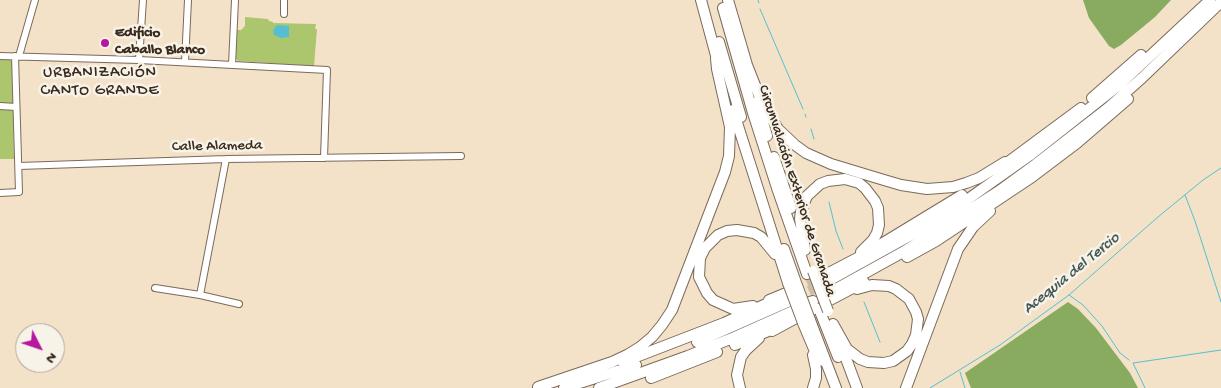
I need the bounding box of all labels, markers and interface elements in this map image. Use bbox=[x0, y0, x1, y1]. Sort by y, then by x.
place label: Edificio Caballo Blanco bbox=[115, 25, 205, 60]
marker: Edificio Caballo Blanco bbox=[99, 37, 111, 49]
district label: URBANIZACIÓN CANTO GRANDE bbox=[39, 64, 161, 102]
street label: Circunvalación Exterior de Granada bbox=[753, 83, 839, 299]
street label: Calle Alameda bbox=[172, 137, 262, 157]
water label: Acequia del Tercio bbox=[1020, 229, 1124, 319]
north arrow bbox=[15, 323, 65, 373]
text: N bbox=[42, 348, 60, 367]

